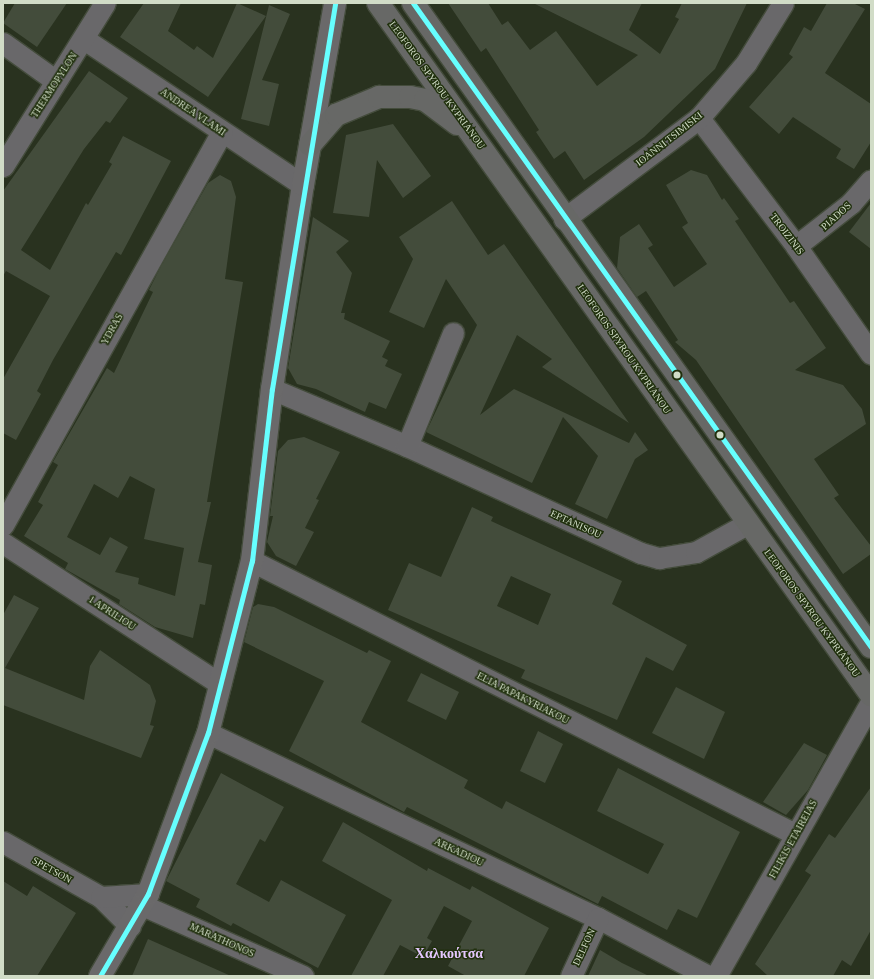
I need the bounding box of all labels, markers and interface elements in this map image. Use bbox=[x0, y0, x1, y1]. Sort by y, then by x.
street label: LEOFOROS SPYROU KYPRIANOU bbox=[387, 19, 487, 151]
street label: THERMOPYLON bbox=[28, 50, 80, 120]
street label: ANDREA VLAMI bbox=[158, 86, 228, 138]
street label: IOANNI TSIMISKI bbox=[633, 109, 705, 169]
street label: PIADOS bbox=[819, 199, 853, 233]
street label: TROIZINIS bbox=[767, 211, 807, 257]
street label: LEOFOROS SPYROU KYPRIANOU bbox=[575, 282, 673, 416]
street label: YDRAS bbox=[99, 311, 125, 347]
unlabelled marker bbox=[672, 370, 682, 380]
unlabelled marker bbox=[715, 430, 725, 440]
street label: EPTANISOU bbox=[549, 507, 603, 541]
street label: LEOFOROS SPYROU KYPRIANOU bbox=[762, 547, 862, 679]
street label: 1 APRILIOU bbox=[86, 593, 138, 633]
street label: ELIA PAPAKYRIAKOU bbox=[475, 669, 571, 727]
street label: FILIKIS ETAIREIAS bbox=[766, 798, 820, 880]
street label: ARKADIOU bbox=[432, 835, 486, 869]
street label: SPETSON bbox=[30, 854, 74, 886]
street label: MARATHONOS bbox=[188, 920, 256, 960]
street label: DELFON bbox=[570, 927, 598, 967]
district label: Χαλκούτσα bbox=[415, 946, 483, 962]

